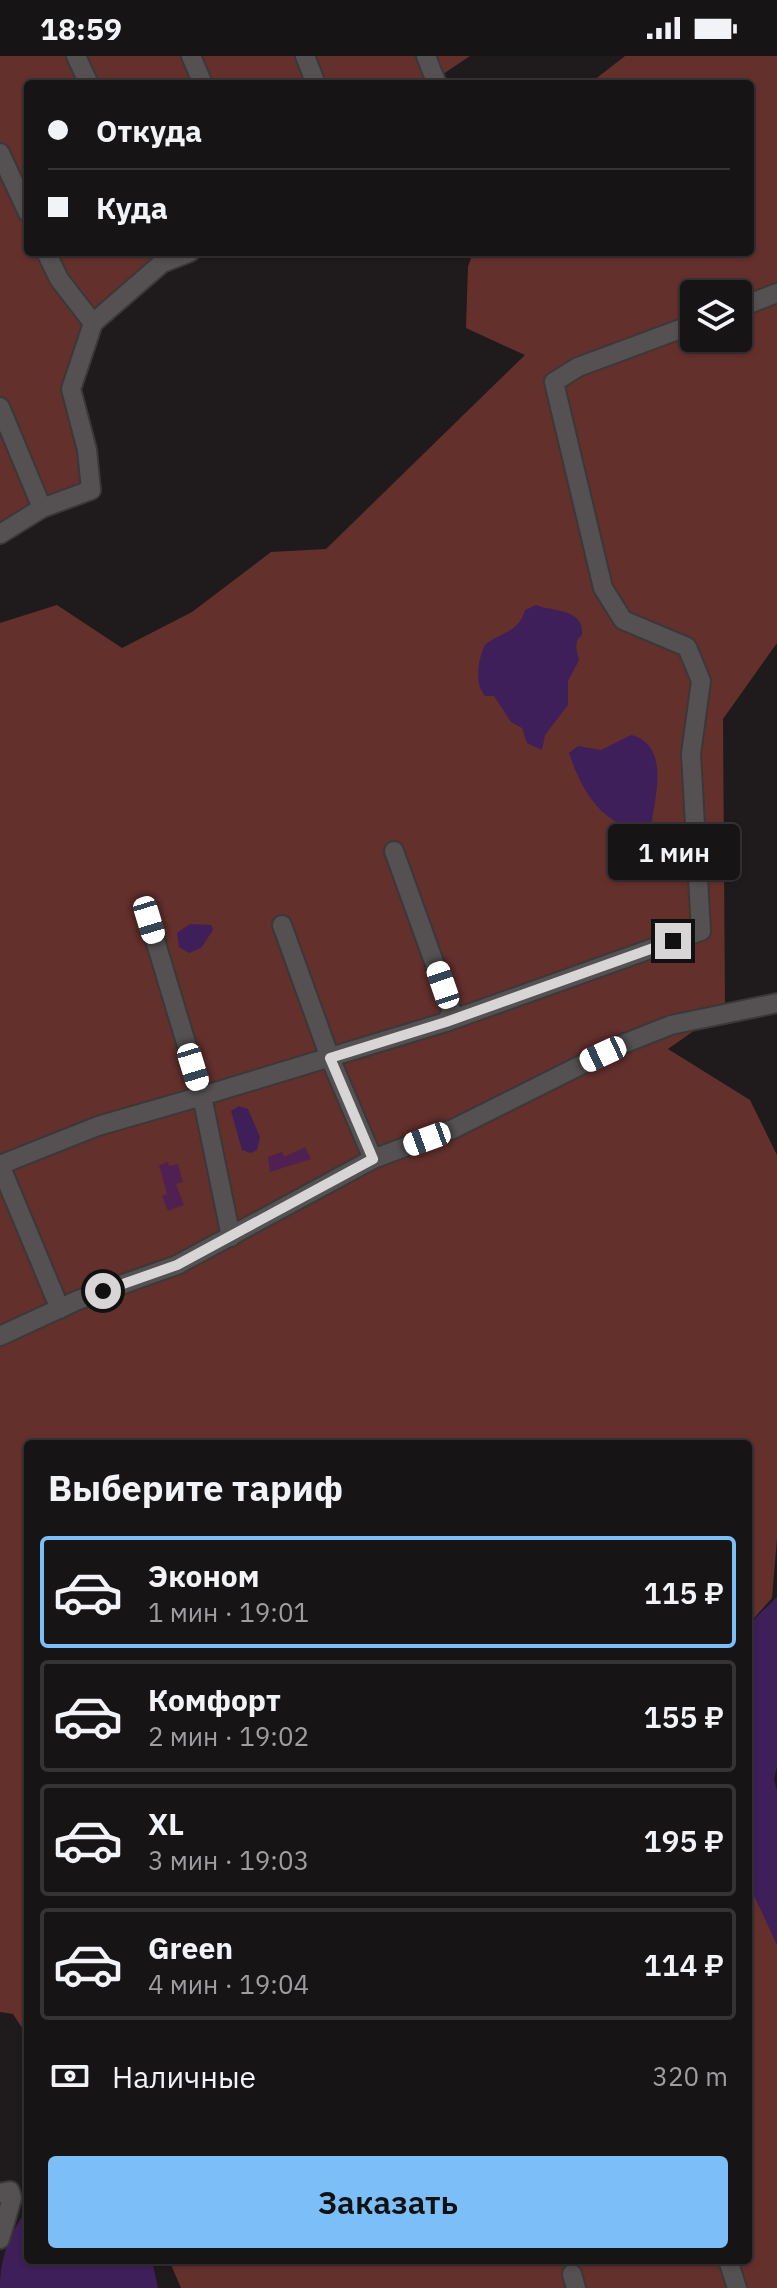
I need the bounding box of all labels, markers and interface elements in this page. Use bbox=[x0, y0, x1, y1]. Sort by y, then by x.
text: 18:59 bbox=[40, 9, 122, 48]
text: Откуда bbox=[96, 111, 202, 150]
text: Куда bbox=[96, 188, 168, 227]
map controls bbox=[680, 280, 752, 352]
button: layers bbox=[680, 280, 752, 352]
callout: 1 мин bbox=[607, 825, 739, 881]
text: 1 мин bbox=[638, 835, 710, 869]
car bbox=[131, 894, 167, 946]
route end bbox=[655, 923, 691, 959]
car bbox=[424, 958, 462, 1012]
car bbox=[576, 1033, 630, 1075]
car bbox=[175, 1041, 211, 1093]
car bbox=[400, 1120, 454, 1158]
route start bbox=[85, 1273, 121, 1309]
text: Выберите тариф bbox=[48, 1464, 343, 1511]
icon: car bbox=[52, 1556, 124, 1628]
text: Эконом bbox=[148, 1556, 259, 1595]
text: 115 ₽ bbox=[643, 1573, 724, 1612]
text: 1 мин · 19:01 bbox=[148, 1595, 309, 1629]
icon: car bbox=[52, 1680, 124, 1752]
text: Комфорт bbox=[148, 1680, 281, 1719]
text: 155 ₽ bbox=[643, 1697, 724, 1736]
text: 2 мин · 19:02 bbox=[148, 1719, 309, 1753]
icon: car bbox=[52, 1804, 124, 1876]
text: XL bbox=[148, 1804, 184, 1843]
text: 195 ₽ bbox=[643, 1821, 724, 1860]
text: 3 мин · 19:03 bbox=[148, 1843, 309, 1877]
icon: car bbox=[52, 1928, 124, 2000]
text: Green bbox=[148, 1928, 233, 1967]
text: 114 ₽ bbox=[643, 1945, 724, 1984]
text: 4 мин · 19:04 bbox=[148, 1967, 309, 2001]
icon: cash bbox=[48, 2054, 92, 2098]
text: Наличные bbox=[112, 2057, 256, 2096]
text: 320 m bbox=[652, 2059, 728, 2093]
button: Заказать bbox=[48, 2156, 728, 2248]

